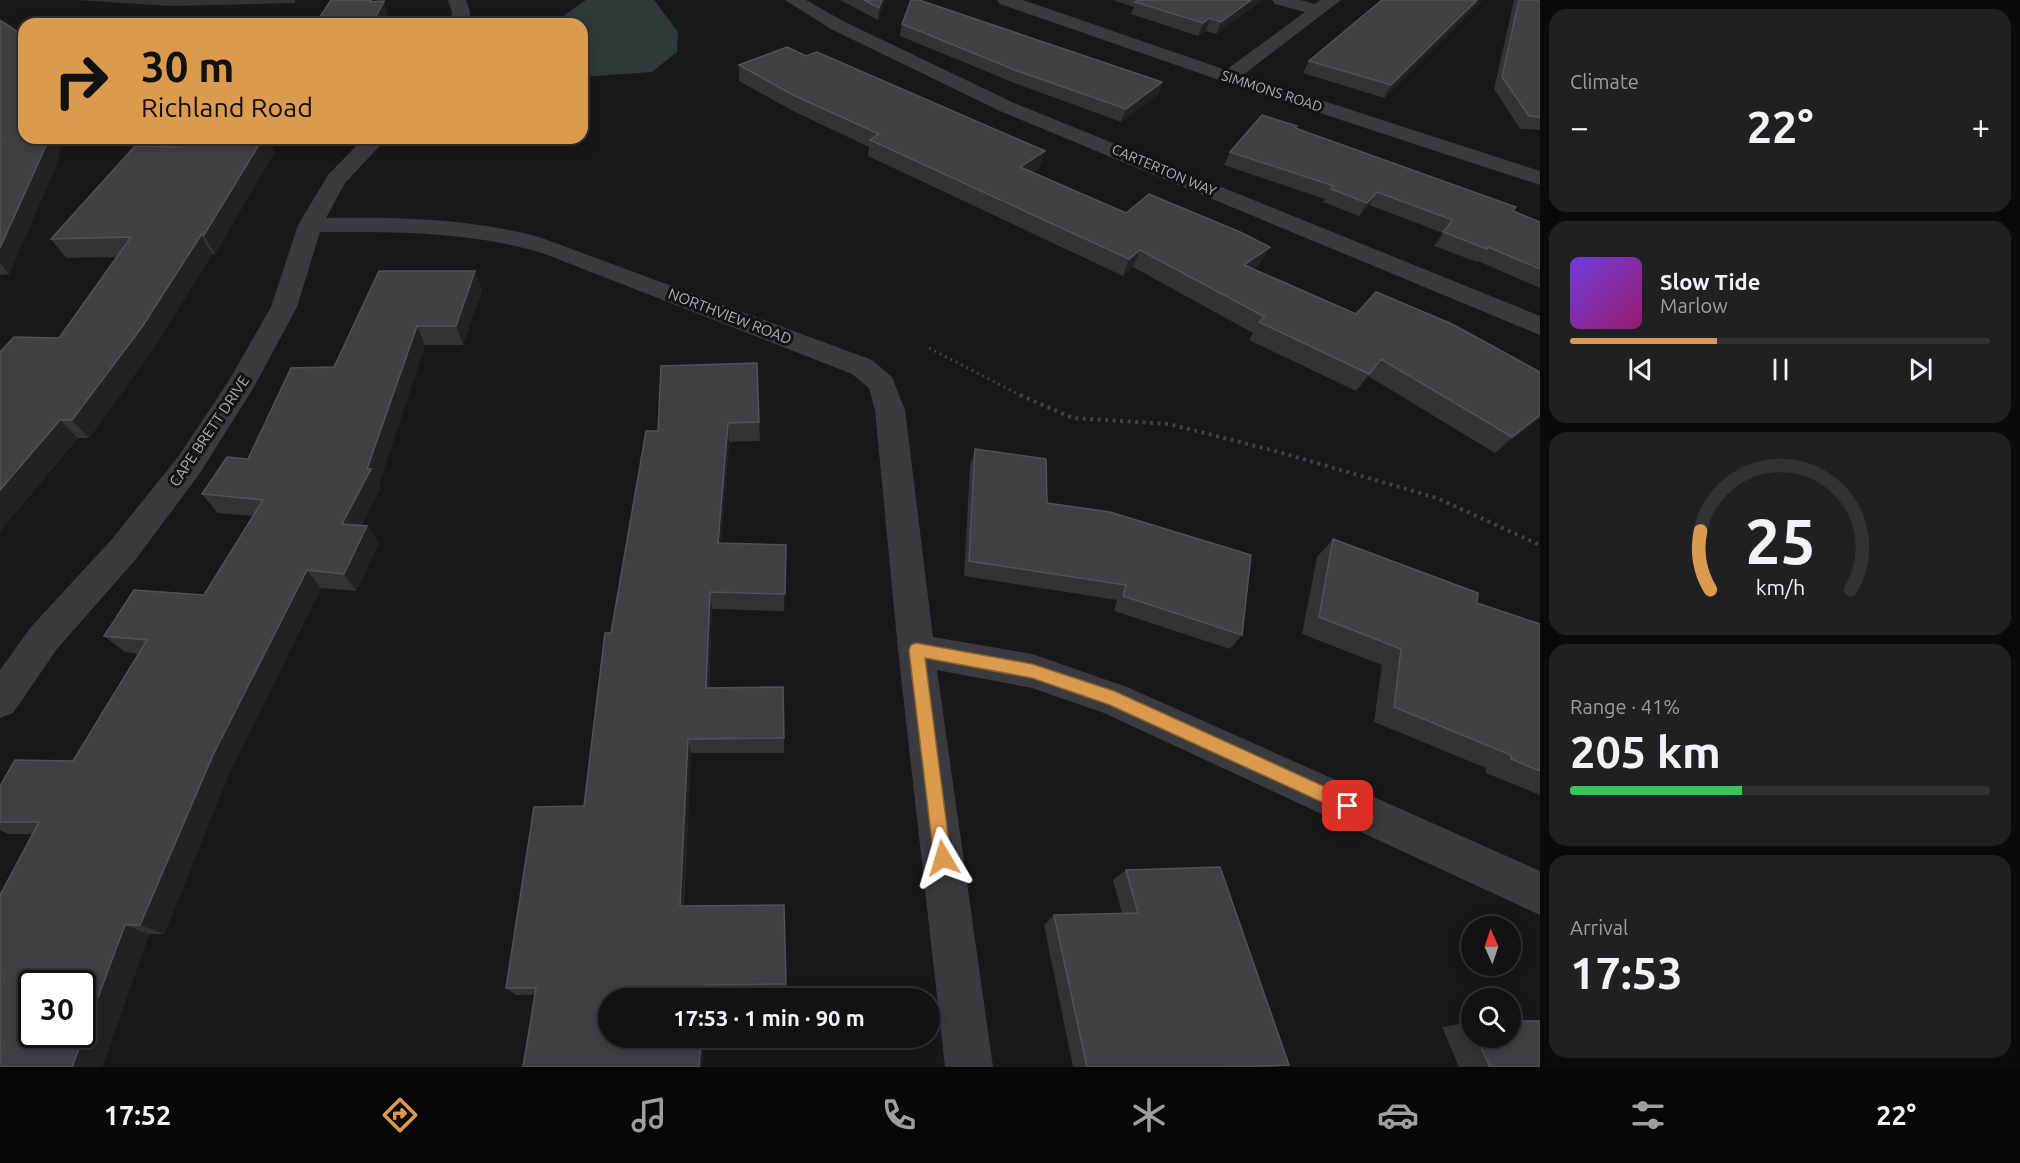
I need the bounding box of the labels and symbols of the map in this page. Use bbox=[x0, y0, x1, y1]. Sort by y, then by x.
street label: SIMMONS ROAD bbox=[1220, 67, 1325, 115]
street label: CARTERTON WAY bbox=[1109, 141, 1219, 199]
street label: NORTHVIEW ROAD bbox=[666, 285, 794, 347]
street label: CAPE BRETT DRIVE bbox=[166, 373, 252, 489]
pin bbox=[1322, 780, 1373, 831]
position arrow bbox=[911, 826, 975, 890]
north arrow bbox=[1461, 916, 1521, 976]
speed limit sign: 30 bbox=[18, 970, 96, 1048]

